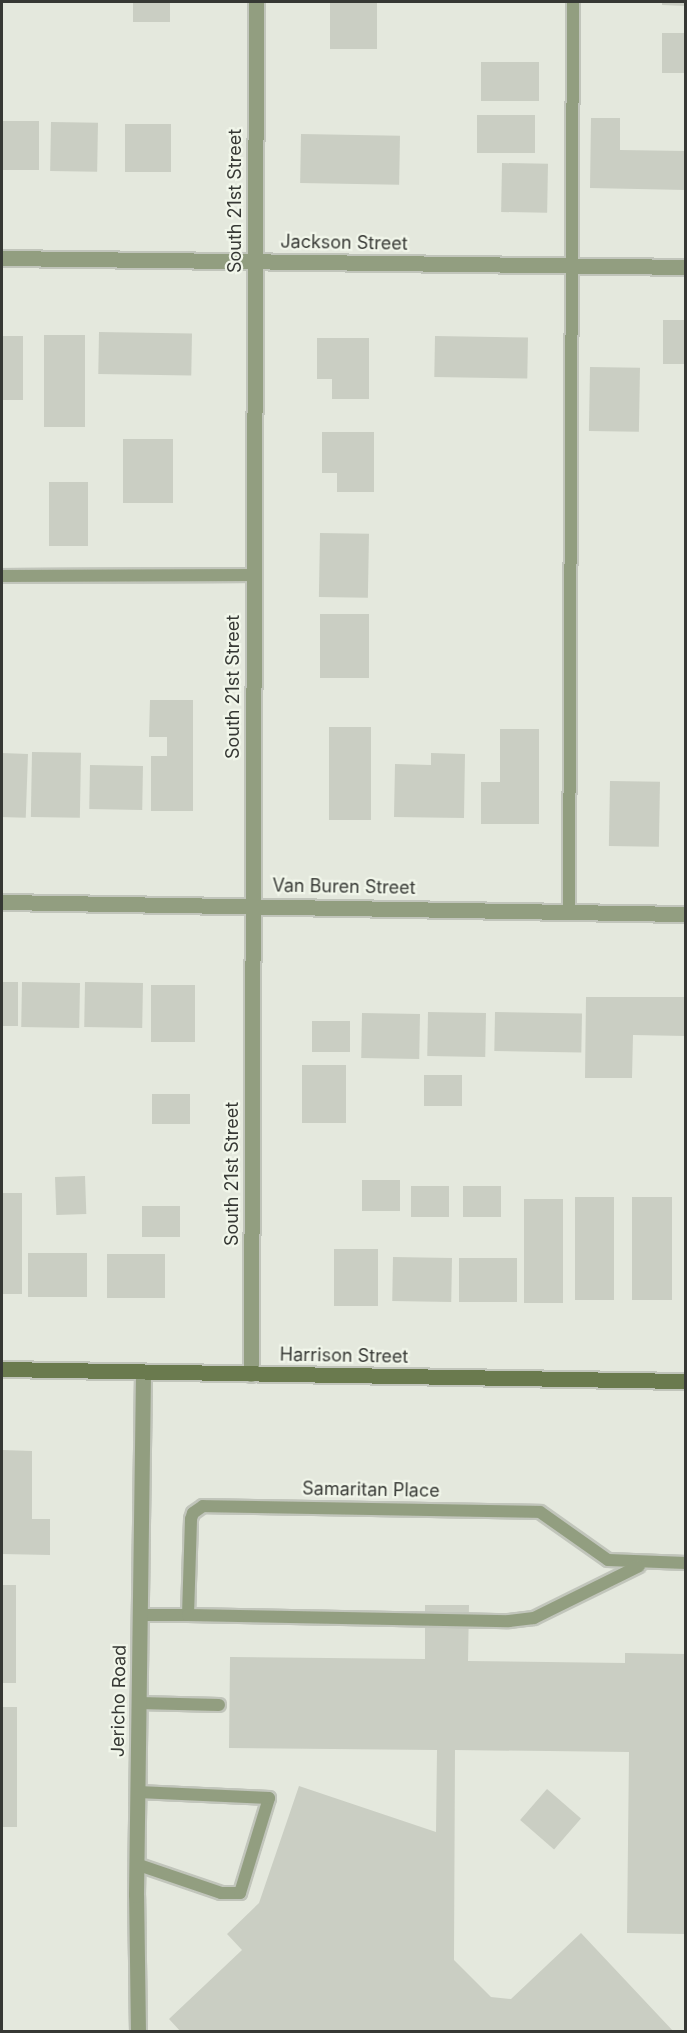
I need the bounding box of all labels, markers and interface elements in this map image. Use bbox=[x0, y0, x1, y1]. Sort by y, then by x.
street label: South 21st Street bbox=[224, 129, 246, 273]
street label: Jackson Street bbox=[280, 231, 408, 255]
street label: South 21st Street bbox=[222, 615, 244, 759]
street label: Van Buren Street bbox=[272, 875, 416, 899]
street label: South 21st Street bbox=[221, 1102, 243, 1246]
street label: Harrison Street bbox=[279, 1344, 409, 1368]
street label: Samaritan Place bbox=[302, 1478, 440, 1502]
street label: Jericho Road bbox=[107, 1645, 131, 1757]

